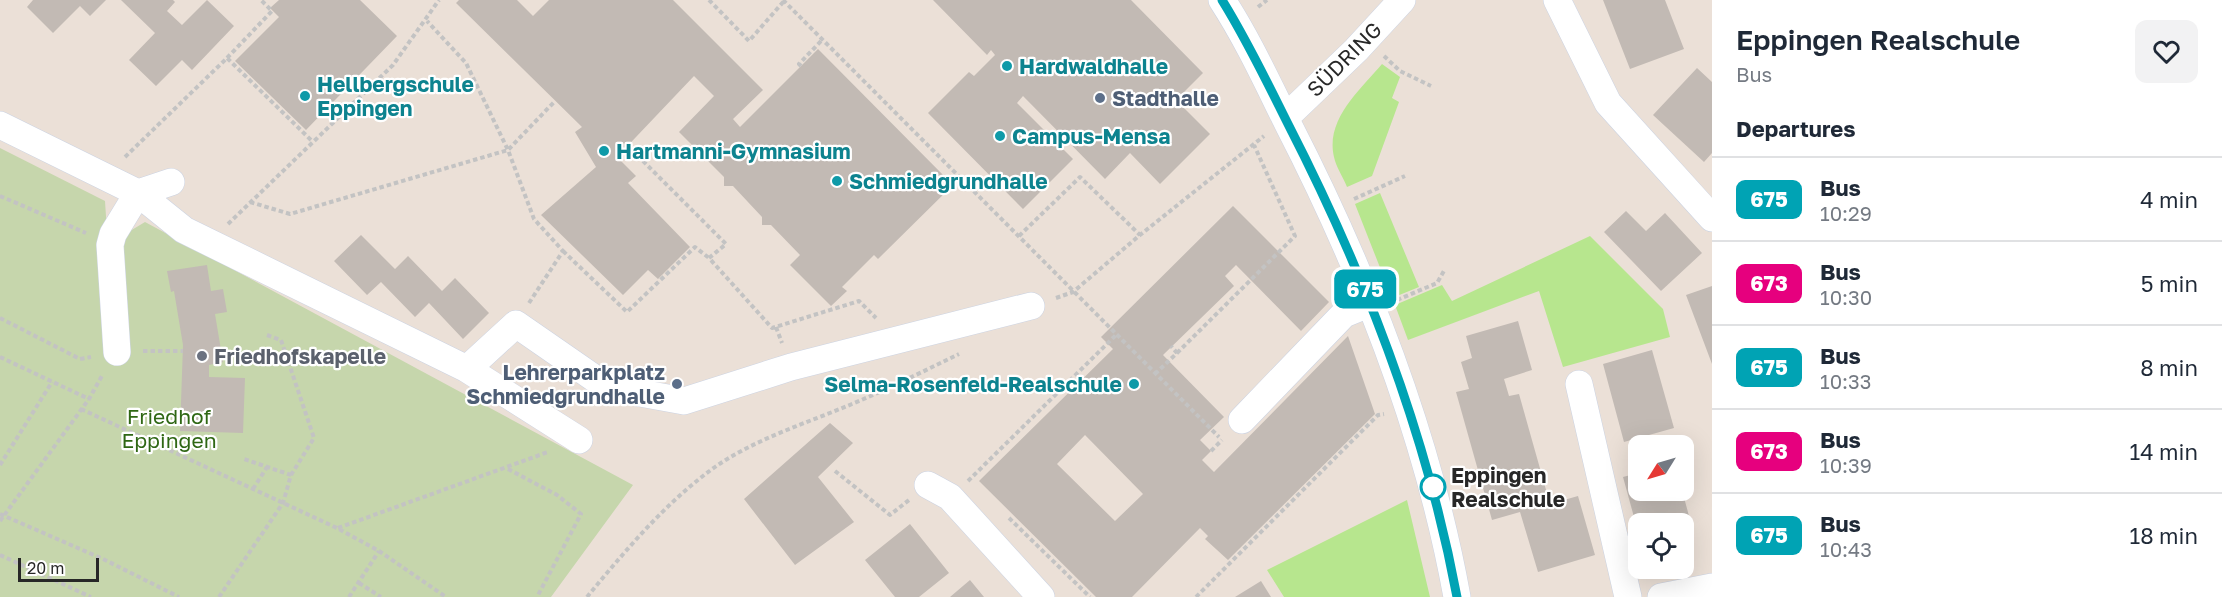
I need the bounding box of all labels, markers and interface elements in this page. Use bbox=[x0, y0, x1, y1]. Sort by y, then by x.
street label: SÜDRING bbox=[1301, 16, 1387, 102]
button: heart bbox=[2135, 20, 2198, 83]
text: Eppingen Realschule bbox=[1736, 23, 2020, 56]
place label: Hardwaldhalle bbox=[1019, 53, 1168, 79]
marker: Hardwaldhalle bbox=[1000, 59, 1014, 73]
text: Bus bbox=[1736, 62, 1772, 86]
place label: Hellbergschule Eppingen bbox=[317, 71, 474, 121]
place label: Stadthalle bbox=[1112, 85, 1219, 111]
marker: Hellbergschule Eppingen bbox=[298, 89, 312, 103]
marker: Stadthalle bbox=[1093, 91, 1107, 105]
text: Departures bbox=[1736, 115, 1855, 142]
place label: Campus-Mensa bbox=[1012, 123, 1170, 149]
marker: Campus-Mensa bbox=[993, 129, 1007, 143]
place label: Hartmanni-Gymnasium bbox=[616, 138, 851, 164]
marker: Hartmanni-Gymnasium bbox=[597, 144, 611, 158]
place label: Schmiedgrundhalle bbox=[849, 168, 1048, 194]
marker: Schmiedgrundhalle bbox=[830, 174, 844, 188]
text: Bus bbox=[1820, 174, 1861, 201]
text: 675 bbox=[1750, 186, 1788, 212]
text: 4 min bbox=[2140, 186, 2198, 213]
text: 10:29 bbox=[1820, 201, 1872, 225]
text: Bus bbox=[1820, 258, 1861, 285]
line badge: 675 bbox=[1330, 270, 1400, 308]
text: 673 bbox=[1750, 270, 1788, 296]
text: 5 min bbox=[2141, 270, 2198, 297]
text: 675 bbox=[1346, 276, 1384, 302]
text: 10:30 bbox=[1820, 285, 1872, 309]
text: Bus bbox=[1820, 342, 1861, 369]
place label: Friedhofskapelle bbox=[214, 343, 386, 369]
marker: Friedhofskapelle bbox=[195, 349, 209, 363]
text: 675 bbox=[1750, 354, 1788, 380]
text: 8 min bbox=[2140, 354, 2198, 381]
place label: Lehrerparkplatz Schmiedgrundhalle bbox=[466, 359, 665, 409]
text: 10:33 bbox=[1820, 369, 1872, 393]
place label: Selma-Rosenfeld-Realschule bbox=[824, 371, 1122, 397]
marker: Lehrerparkplatz Schmiedgrundhalle bbox=[670, 377, 684, 391]
marker: Selma-Rosenfeld-Realschule bbox=[1127, 377, 1141, 391]
park label: Friedhof Eppingen bbox=[121, 403, 217, 453]
text: Bus bbox=[1820, 426, 1861, 453]
north arrow bbox=[1628, 435, 1694, 501]
map controls bbox=[1628, 435, 1694, 579]
text: 673 bbox=[1750, 438, 1788, 464]
text: 14 min bbox=[2130, 438, 2198, 465]
text: 10:39 bbox=[1820, 453, 1872, 477]
place label: Eppingen Realschule bbox=[1451, 462, 1565, 512]
marker: Eppingen Realschule bbox=[1420, 474, 1446, 500]
text: Bus bbox=[1820, 510, 1861, 537]
button: locate bbox=[1628, 513, 1694, 579]
text: 675 bbox=[1750, 522, 1788, 548]
text: 18 min bbox=[2130, 522, 2198, 549]
text: 10:43 bbox=[1820, 537, 1872, 561]
scale bar bbox=[18, 555, 99, 582]
text: 20 m bbox=[27, 558, 64, 578]

